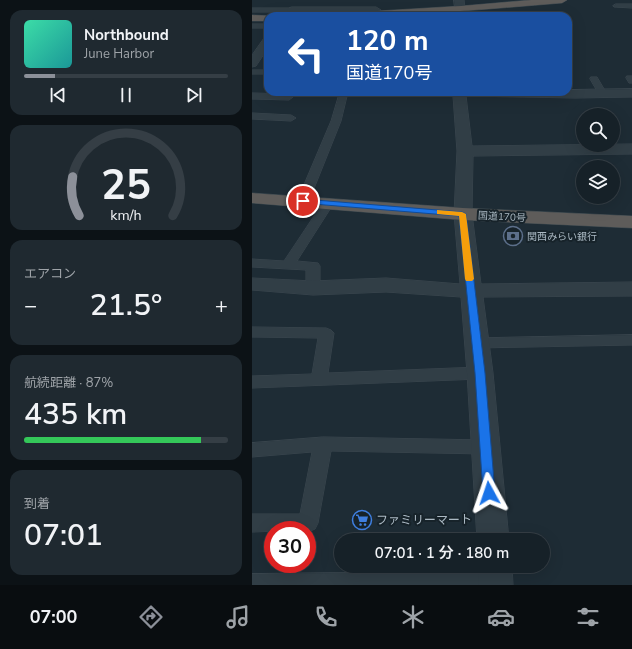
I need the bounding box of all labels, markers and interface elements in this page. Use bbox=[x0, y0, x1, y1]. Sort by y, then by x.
text: 120 m bbox=[346, 22, 429, 60]
text: Northbound bbox=[84, 25, 169, 45]
icon: left bbox=[280, 28, 332, 80]
text: June Harbor bbox=[84, 45, 154, 63]
text: 国道170号 bbox=[346, 61, 432, 85]
icon: previous bbox=[47, 84, 69, 106]
icon: pause bbox=[115, 84, 137, 106]
icon: next bbox=[183, 84, 205, 106]
map controls bbox=[576, 108, 620, 204]
button: search bbox=[576, 108, 620, 152]
text: 25 bbox=[101, 156, 151, 213]
button: layers bbox=[576, 160, 620, 204]
pin bbox=[286, 184, 320, 218]
icon: arrive bbox=[292, 190, 314, 212]
text: km/h bbox=[110, 205, 142, 224]
street label: 国道170号 bbox=[478, 209, 526, 225]
bank icon: 関西みらい銀行 bbox=[502, 225, 524, 247]
place label: 関西みらい銀行 bbox=[527, 230, 597, 244]
text: エアコン bbox=[24, 265, 76, 283]
text: 21.5° bbox=[90, 285, 162, 326]
text: − bbox=[24, 291, 37, 321]
text: + bbox=[215, 291, 228, 321]
text: 航続距離 · 87% bbox=[24, 374, 113, 392]
text: 435 km bbox=[24, 394, 127, 435]
position arrow bbox=[468, 472, 510, 514]
text: 到着 bbox=[24, 495, 50, 513]
supermarket icon: ファミリーマート bbox=[351, 509, 373, 531]
place label: ファミリーマート bbox=[376, 512, 472, 528]
text: 07:01 bbox=[24, 515, 103, 556]
speed limit sign: 30 bbox=[264, 521, 316, 573]
text: 07:01 · 1 分 · 180 m bbox=[375, 543, 509, 563]
icon: directions bbox=[137, 603, 165, 631]
icon: music bbox=[224, 603, 252, 631]
icon: phone bbox=[312, 603, 340, 631]
icon: climate bbox=[399, 603, 427, 631]
icon: car bbox=[487, 603, 515, 631]
icon: filters bbox=[574, 603, 602, 631]
text: 07:00 bbox=[30, 605, 77, 629]

